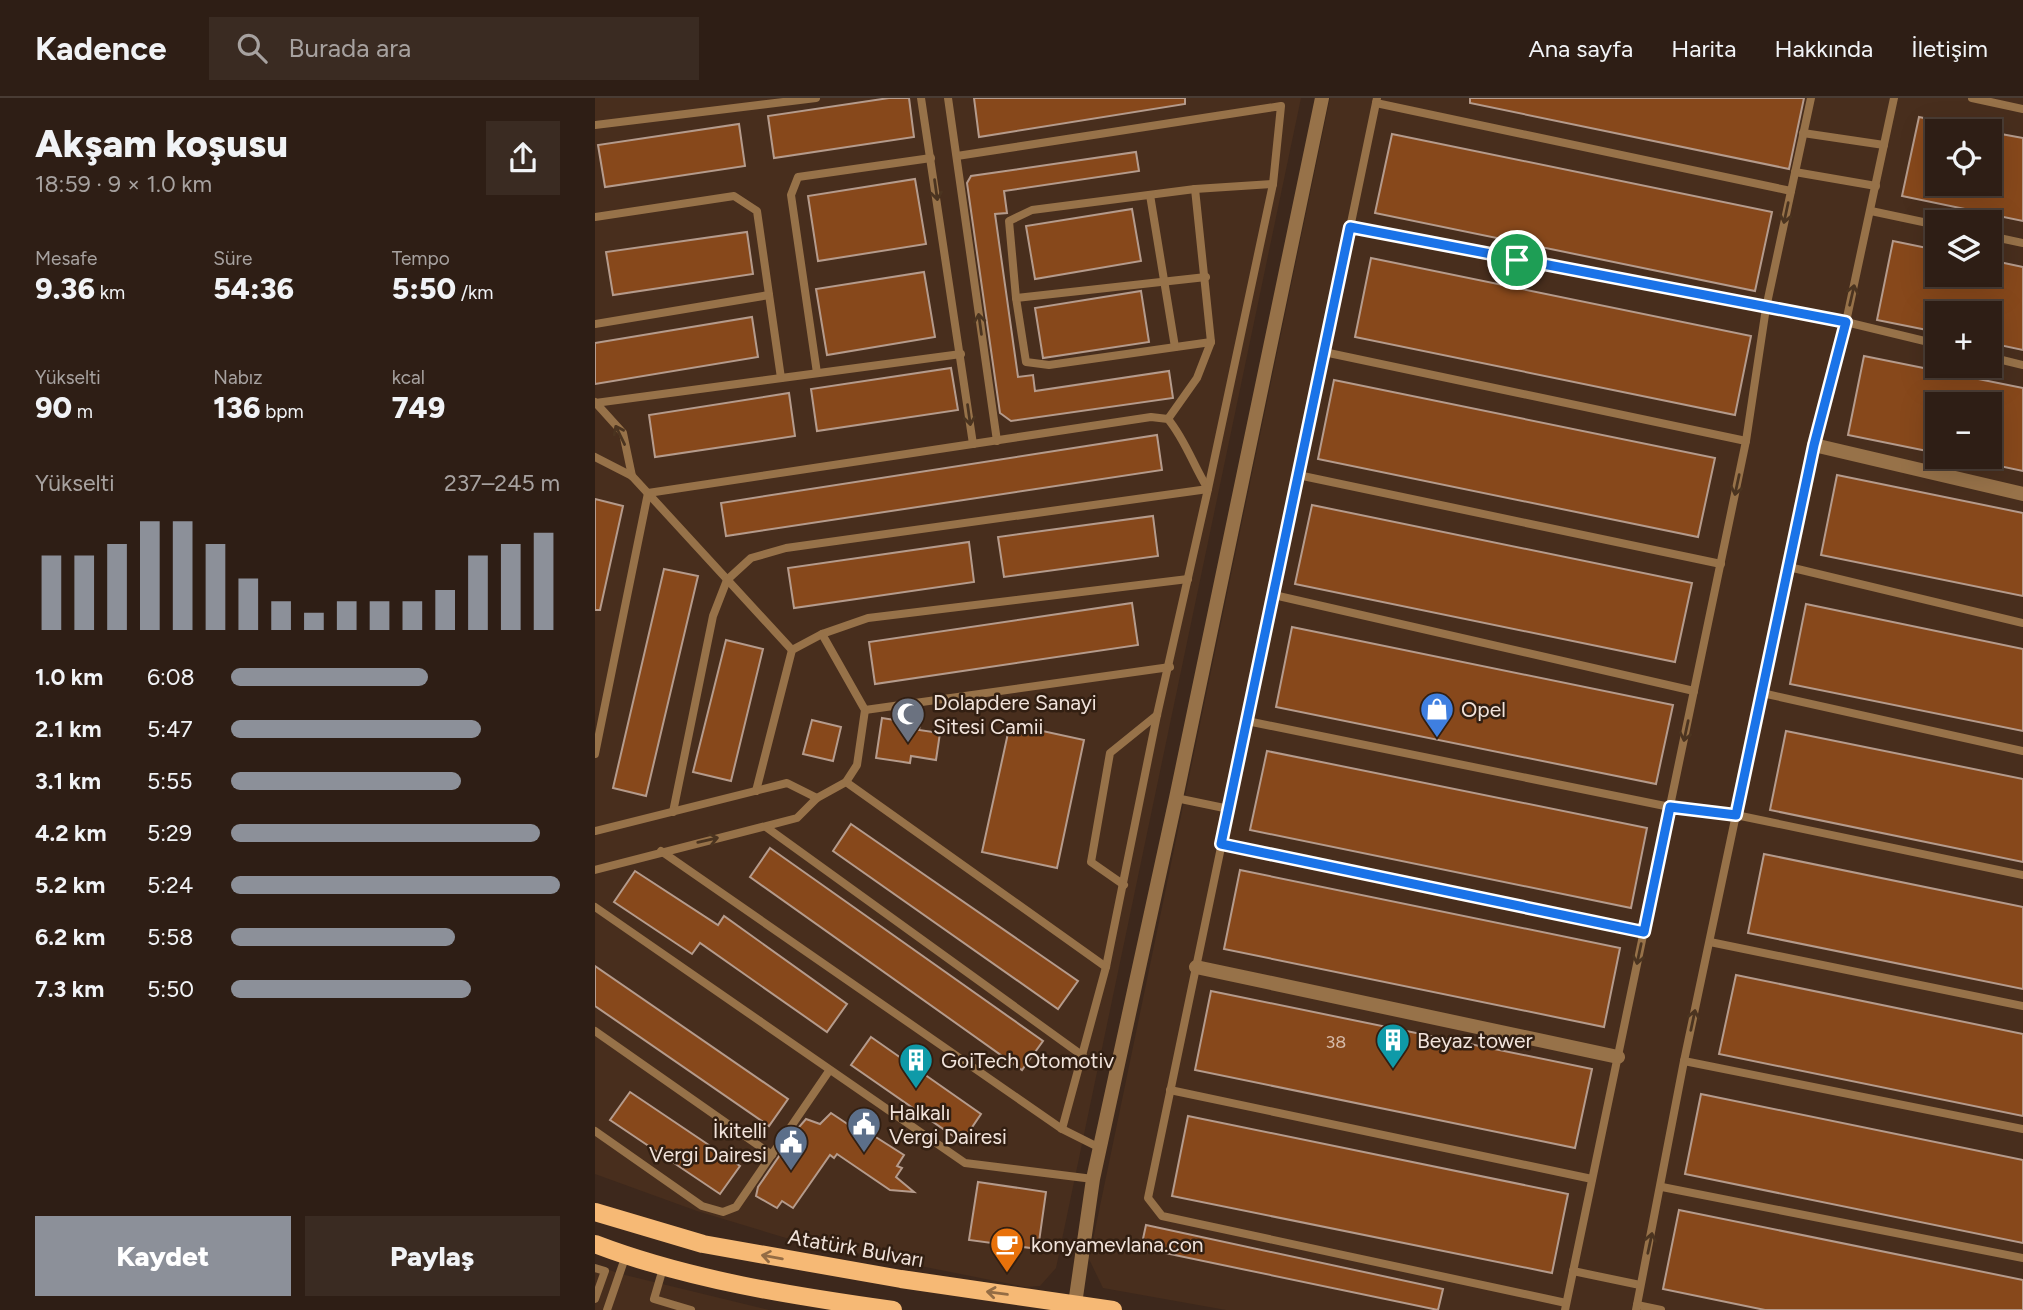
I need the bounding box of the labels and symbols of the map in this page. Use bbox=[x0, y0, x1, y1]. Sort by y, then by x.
one-way arrow bbox=[930, 178, 943, 200]
one-way arrow bbox=[1779, 201, 1793, 224]
pin bbox=[1487, 230, 1547, 290]
one-way arrow bbox=[1845, 284, 1859, 307]
one-way arrow bbox=[974, 314, 987, 336]
one-way arrow bbox=[963, 403, 976, 425]
one-way arrow bbox=[613, 426, 627, 446]
one-way arrow bbox=[1729, 473, 1743, 496]
place label: Dolapdere Sanayi Sitesi Camii bbox=[933, 690, 1097, 739]
shop icon: Opel bbox=[1418, 690, 1456, 739]
mosque icon: Dolapdere Sanayi Sitesi Camii bbox=[889, 695, 927, 744]
place label: Opel bbox=[1461, 697, 1506, 722]
one-way arrow bbox=[1678, 719, 1692, 742]
one-way arrow bbox=[696, 833, 719, 847]
one-way arrow bbox=[1632, 942, 1646, 965]
one-way arrow bbox=[1687, 1009, 1700, 1032]
building icon: Beyaz tower bbox=[1374, 1021, 1412, 1070]
place label: Beyaz tower bbox=[1417, 1028, 1533, 1053]
house number: 38 bbox=[1326, 1031, 1346, 1053]
building icon: GoiTech Otomotiv bbox=[897, 1041, 935, 1090]
place label: GoiTech Otomotiv bbox=[941, 1048, 1114, 1073]
place label: Halkalı Vergi Dairesi bbox=[889, 1100, 1007, 1149]
public building icon: Halkalı Vergi Dairesi bbox=[845, 1105, 883, 1154]
place label: İkitelli Vergi Dairesi bbox=[649, 1118, 767, 1167]
public building icon: İkitelli Vergi Dairesi bbox=[772, 1123, 810, 1172]
street label: Atatürk Bulvarı bbox=[786, 1224, 926, 1272]
cafe icon: konyamevlana.con bbox=[988, 1225, 1026, 1274]
place label: konyamevlana.con bbox=[1031, 1232, 1204, 1257]
one-way arrow bbox=[1643, 1232, 1657, 1255]
one-way arrow bbox=[761, 1249, 784, 1263]
one-way arrow bbox=[986, 1286, 1009, 1299]

